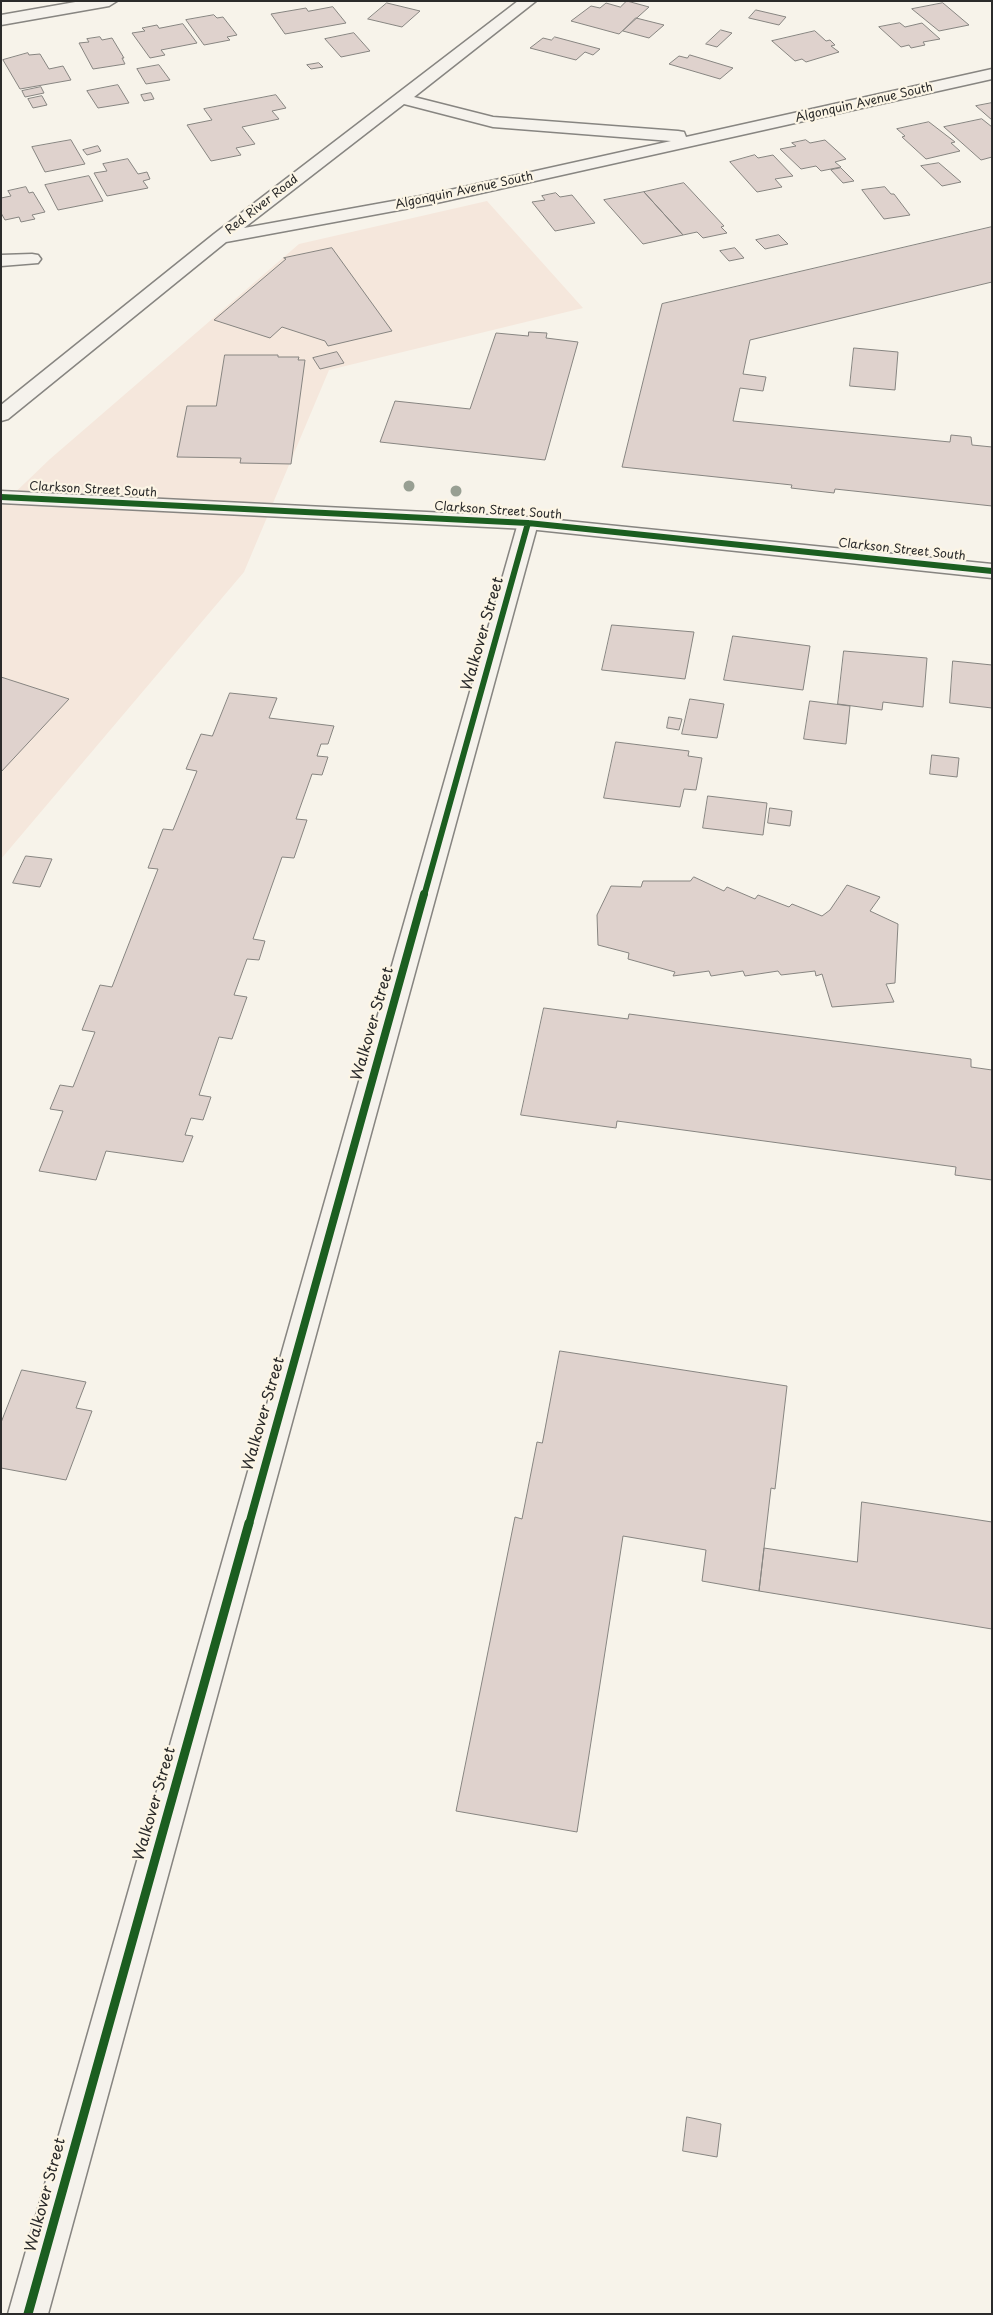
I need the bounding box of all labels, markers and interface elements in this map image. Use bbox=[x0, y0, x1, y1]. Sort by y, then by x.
street label: Algonquin Avenue South bbox=[794, 80, 934, 126]
street label: Algonquin Avenue South bbox=[394, 169, 534, 213]
street label: Red River Road bbox=[223, 172, 301, 238]
street label: Clarkson Street South bbox=[29, 479, 157, 501]
street label: Clarkson Street South bbox=[434, 499, 562, 523]
street label: Clarkson Street South bbox=[838, 536, 966, 564]
street label: Walkover Street bbox=[458, 575, 508, 693]
street label: Walkover Street bbox=[348, 965, 398, 1083]
street label: Walkover Street bbox=[239, 1355, 289, 1473]
street label: Walkover Street bbox=[130, 1745, 180, 1863]
street label: Walkover Street bbox=[22, 2136, 70, 2254]

